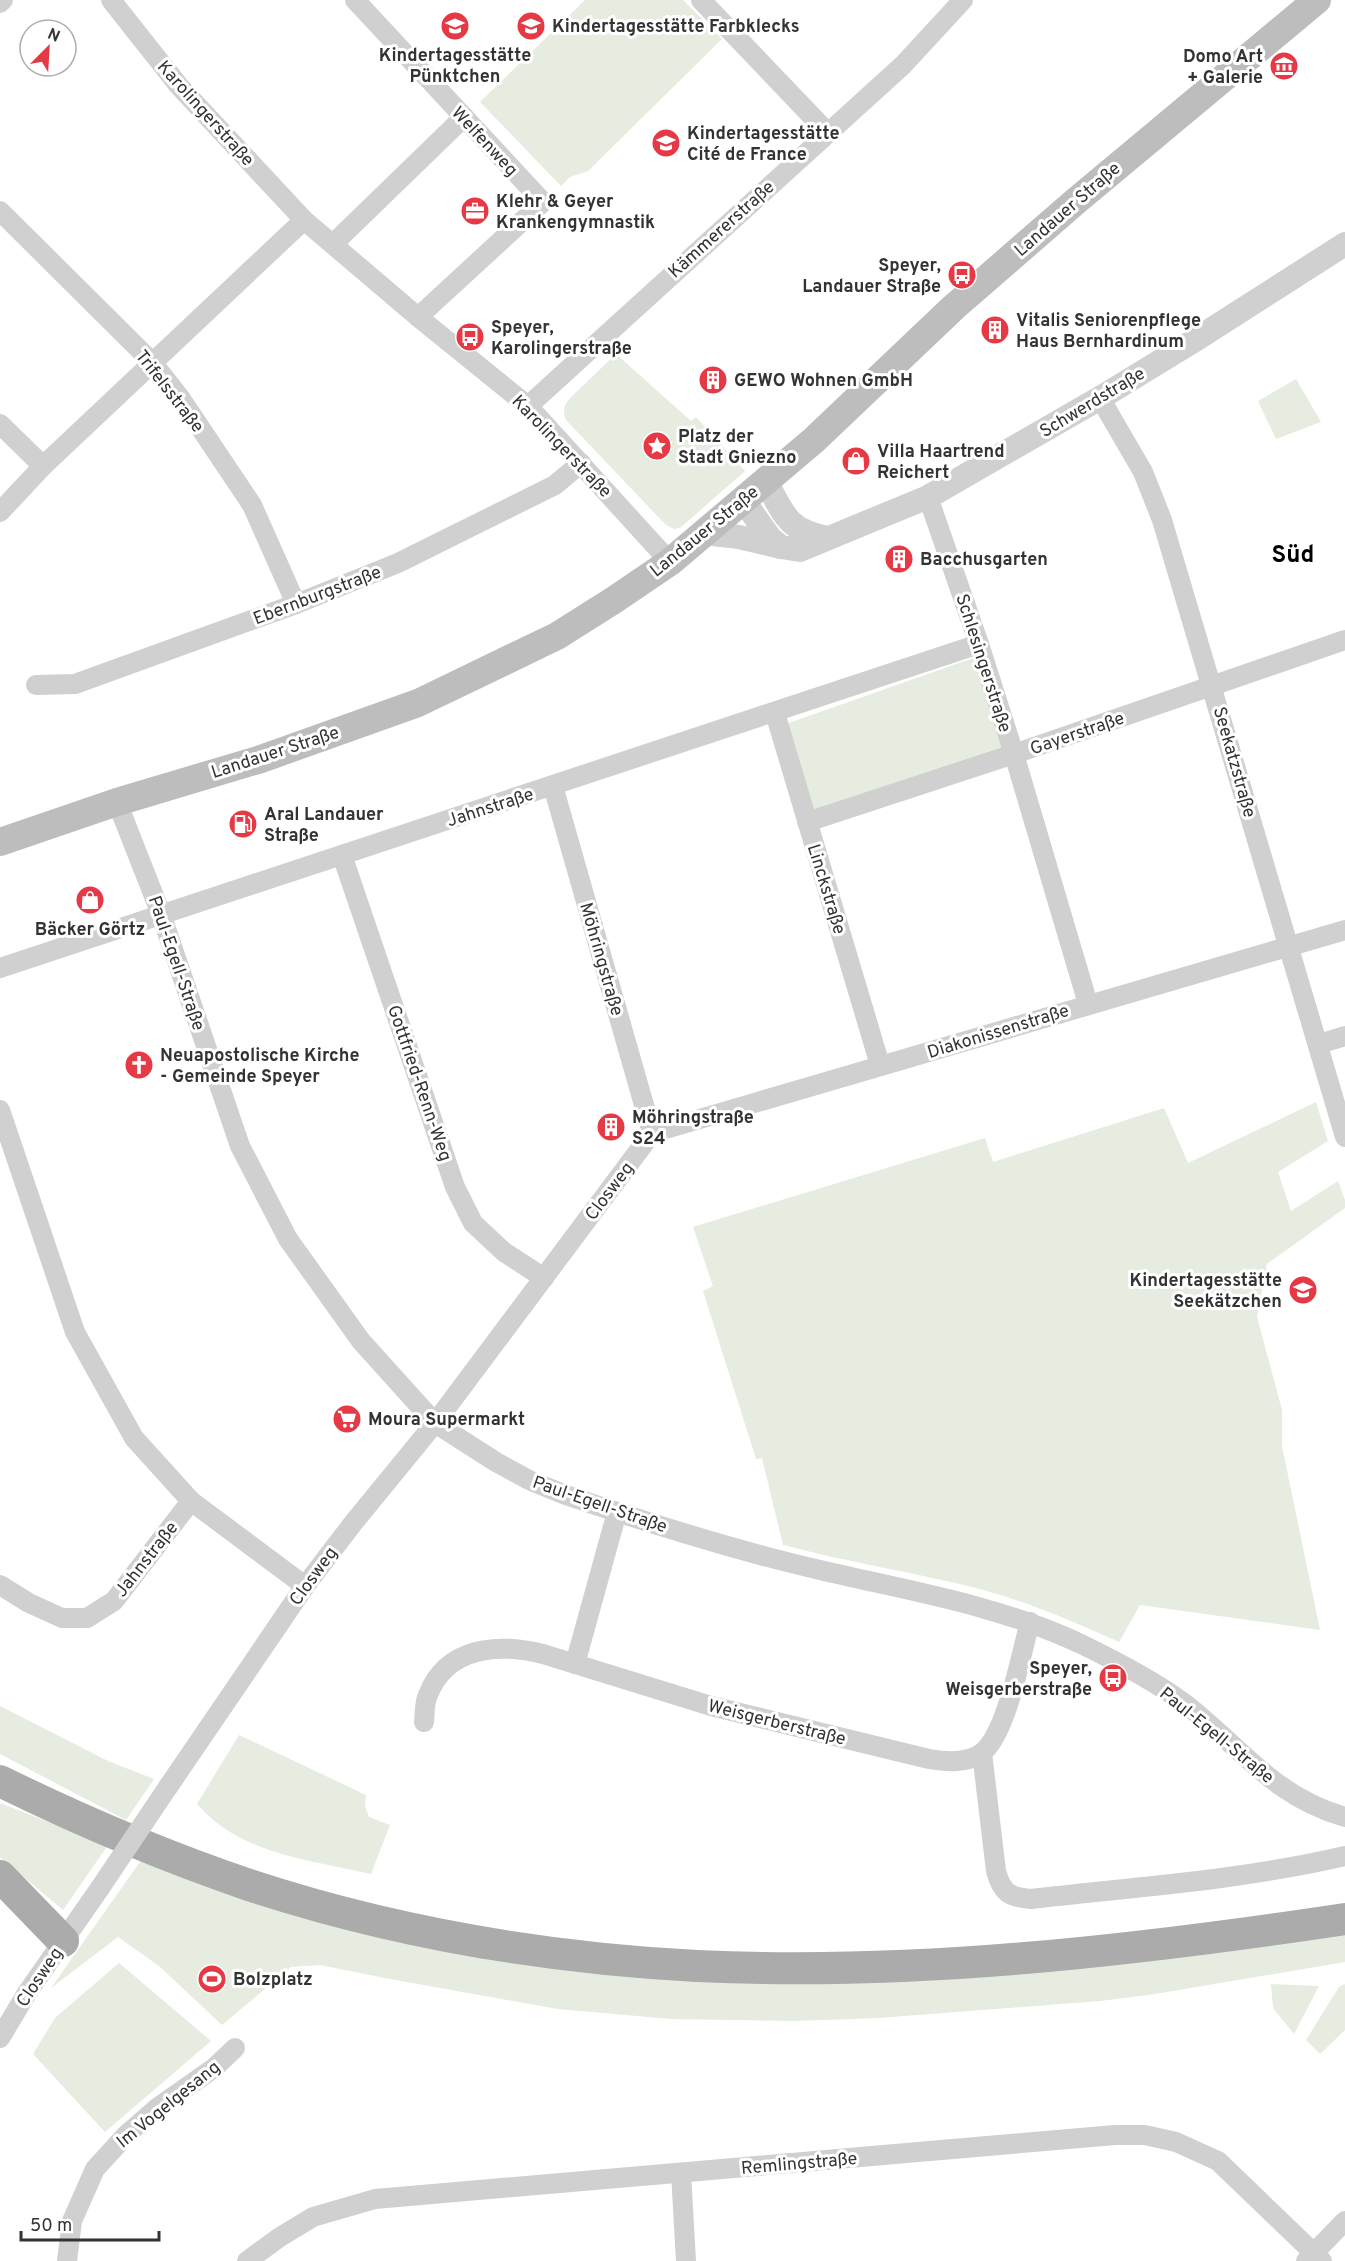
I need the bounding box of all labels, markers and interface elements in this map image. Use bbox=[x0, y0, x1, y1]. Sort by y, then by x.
school or university icon: Kindertagesstätte Pünktchen bbox=[439, 10, 471, 42]
school or university icon: Kindertagesstätte Farbklecks bbox=[515, 10, 547, 42]
place label: Kindertagesstätte Farbklecks bbox=[552, 16, 800, 39]
north arrow bbox=[18, 18, 78, 78]
text: N bbox=[44, 25, 63, 48]
place label: Kindertagesstätte Pünktchen bbox=[379, 45, 531, 89]
place label: Domo Art + Galerie bbox=[1183, 46, 1263, 90]
museum icon: Domo Art + Galerie bbox=[1268, 50, 1300, 82]
street label: Karolingerstraße bbox=[151, 56, 258, 172]
street label: Welfenweg bbox=[446, 102, 522, 182]
place label: Kindertagesstätte Cité de France bbox=[687, 123, 839, 167]
school or university icon: Kindertagesstätte Cité de France bbox=[650, 127, 682, 159]
street label: Landauer Straße bbox=[1010, 158, 1126, 263]
street label: Kämmererstraße bbox=[664, 176, 780, 284]
place label: Klehr & Geyer Krankengymnastik bbox=[496, 191, 655, 235]
office icon: Klehr & Geyer Krankengymnastik bbox=[459, 195, 491, 227]
place label: Speyer, Landauer Straße bbox=[802, 255, 941, 299]
bus stop icon: Speyer, Landauer Straße bbox=[946, 259, 978, 291]
place label: Vitalis Seniorenpflege Haus Bernhardinum bbox=[1016, 310, 1201, 354]
building icon: Vitalis Seniorenpflege Haus Bernhardinum bbox=[979, 314, 1011, 346]
place label: Speyer, Karolingerstraße bbox=[491, 317, 632, 361]
bus stop icon: Speyer, Karolingerstraße bbox=[454, 321, 486, 353]
street label: Trifelsstraße bbox=[129, 346, 208, 438]
street label: Schwerdstraße bbox=[1036, 363, 1150, 444]
building icon: GEWO Wohnen GmbH bbox=[697, 364, 729, 396]
place label: GEWO Wohnen GmbH bbox=[734, 370, 913, 393]
street label: Karolingerstraße bbox=[506, 391, 616, 503]
place label: Platz der Stadt Gniezno bbox=[678, 426, 797, 470]
place icon: Platz der Stadt Gniezno bbox=[641, 430, 673, 462]
place label: Villa Haartrend Reichert bbox=[877, 441, 1005, 485]
shop icon: Villa Haartrend Reichert bbox=[840, 445, 872, 477]
street label: Landauer Straße bbox=[646, 481, 764, 583]
district label: Süd bbox=[1272, 541, 1314, 571]
building icon: Bacchusgarten bbox=[883, 543, 915, 575]
place label: Bacchusgarten bbox=[920, 549, 1048, 572]
street label: Ebernburgstraße bbox=[250, 561, 385, 631]
street label: Schlesingerstraße bbox=[949, 591, 1016, 736]
street label: Seekatzstraße bbox=[1207, 704, 1260, 820]
street label: Gayerstraße bbox=[1027, 708, 1128, 761]
street label: Landauer Straße bbox=[209, 722, 342, 785]
street label: Jahnstraße bbox=[444, 784, 537, 833]
place label: Aral Landauer Straße bbox=[264, 804, 384, 848]
fuel station icon: Aral Landauer Straße bbox=[227, 808, 259, 840]
street label: Linckstraße bbox=[801, 841, 850, 937]
shop icon: Bäcker Görtz bbox=[74, 884, 106, 916]
street label: Paul-Egell-Straße bbox=[142, 893, 209, 1034]
street label: Möhringstraße bbox=[573, 900, 628, 1019]
place label: Bäcker Görtz bbox=[35, 919, 145, 942]
street label: Diakonissenstraße bbox=[925, 1000, 1072, 1065]
street label: Gottfried-Renn-Weg bbox=[381, 1002, 456, 1165]
place label: Neuapostolische Kirche - Gemeinde Speyer bbox=[160, 1045, 360, 1089]
church icon: Neuapostolische Kirche - Gemeinde Speyer bbox=[123, 1049, 155, 1081]
place label: Möhringstraße S24 bbox=[632, 1107, 754, 1151]
building icon: Möhringstraße S24 bbox=[595, 1111, 627, 1143]
street label: Closweg bbox=[581, 1158, 640, 1226]
place label: Kindertagesstätte Seekätzchen bbox=[1130, 1270, 1282, 1314]
school or university icon: Kindertagesstätte Seekätzchen bbox=[1287, 1274, 1319, 1306]
supermarket icon: Moura Supermarkt bbox=[331, 1403, 363, 1435]
place label: Moura Supermarkt bbox=[368, 1409, 525, 1432]
street label: Paul-Egell-Straße bbox=[529, 1472, 670, 1539]
street label: Jahnstraße bbox=[110, 1517, 184, 1602]
street label: Closweg bbox=[285, 1543, 343, 1611]
place label: Speyer, Weisgerberstraße bbox=[946, 1658, 1092, 1702]
bus stop icon: Speyer, Weisgerberstraße bbox=[1097, 1662, 1129, 1694]
street label: Paul-Egell-Straße bbox=[1154, 1683, 1278, 1789]
street label: Weisgerberstraße bbox=[705, 1695, 848, 1752]
street label: Closweg bbox=[12, 1943, 69, 2012]
sports icon: Bolzplatz bbox=[196, 1963, 228, 1995]
place label: Bolzplatz bbox=[233, 1969, 313, 1992]
street label: Im Vogelgesang bbox=[112, 2056, 225, 2154]
street label: Remlingstraße bbox=[740, 2148, 858, 2181]
scale bar bbox=[21, 2204, 159, 2242]
text: 50 m bbox=[30, 2215, 72, 2238]

